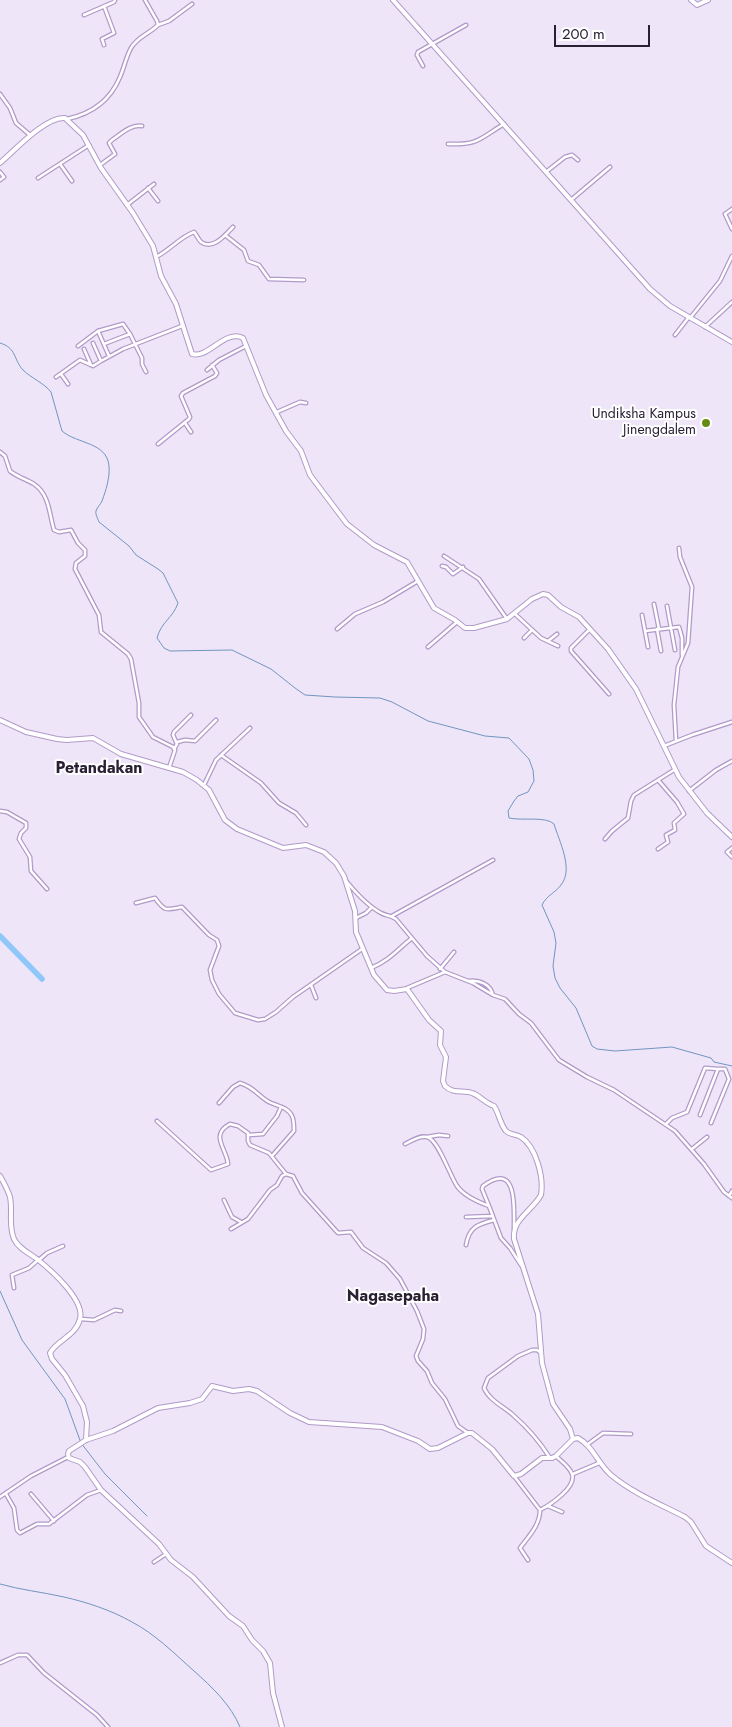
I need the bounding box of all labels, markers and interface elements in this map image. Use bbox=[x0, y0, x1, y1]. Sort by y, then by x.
scale bar bbox=[557, 15, 653, 47]
text: 200 m bbox=[562, 23, 605, 45]
place label: Undiksha Kampus Jinengdalem bbox=[592, 407, 696, 440]
marker: Undiksha Kampus Jinengdalem bbox=[700, 417, 712, 429]
district label: Petandakan bbox=[55, 759, 143, 779]
district label: Nagasepaha bbox=[347, 1287, 439, 1307]

